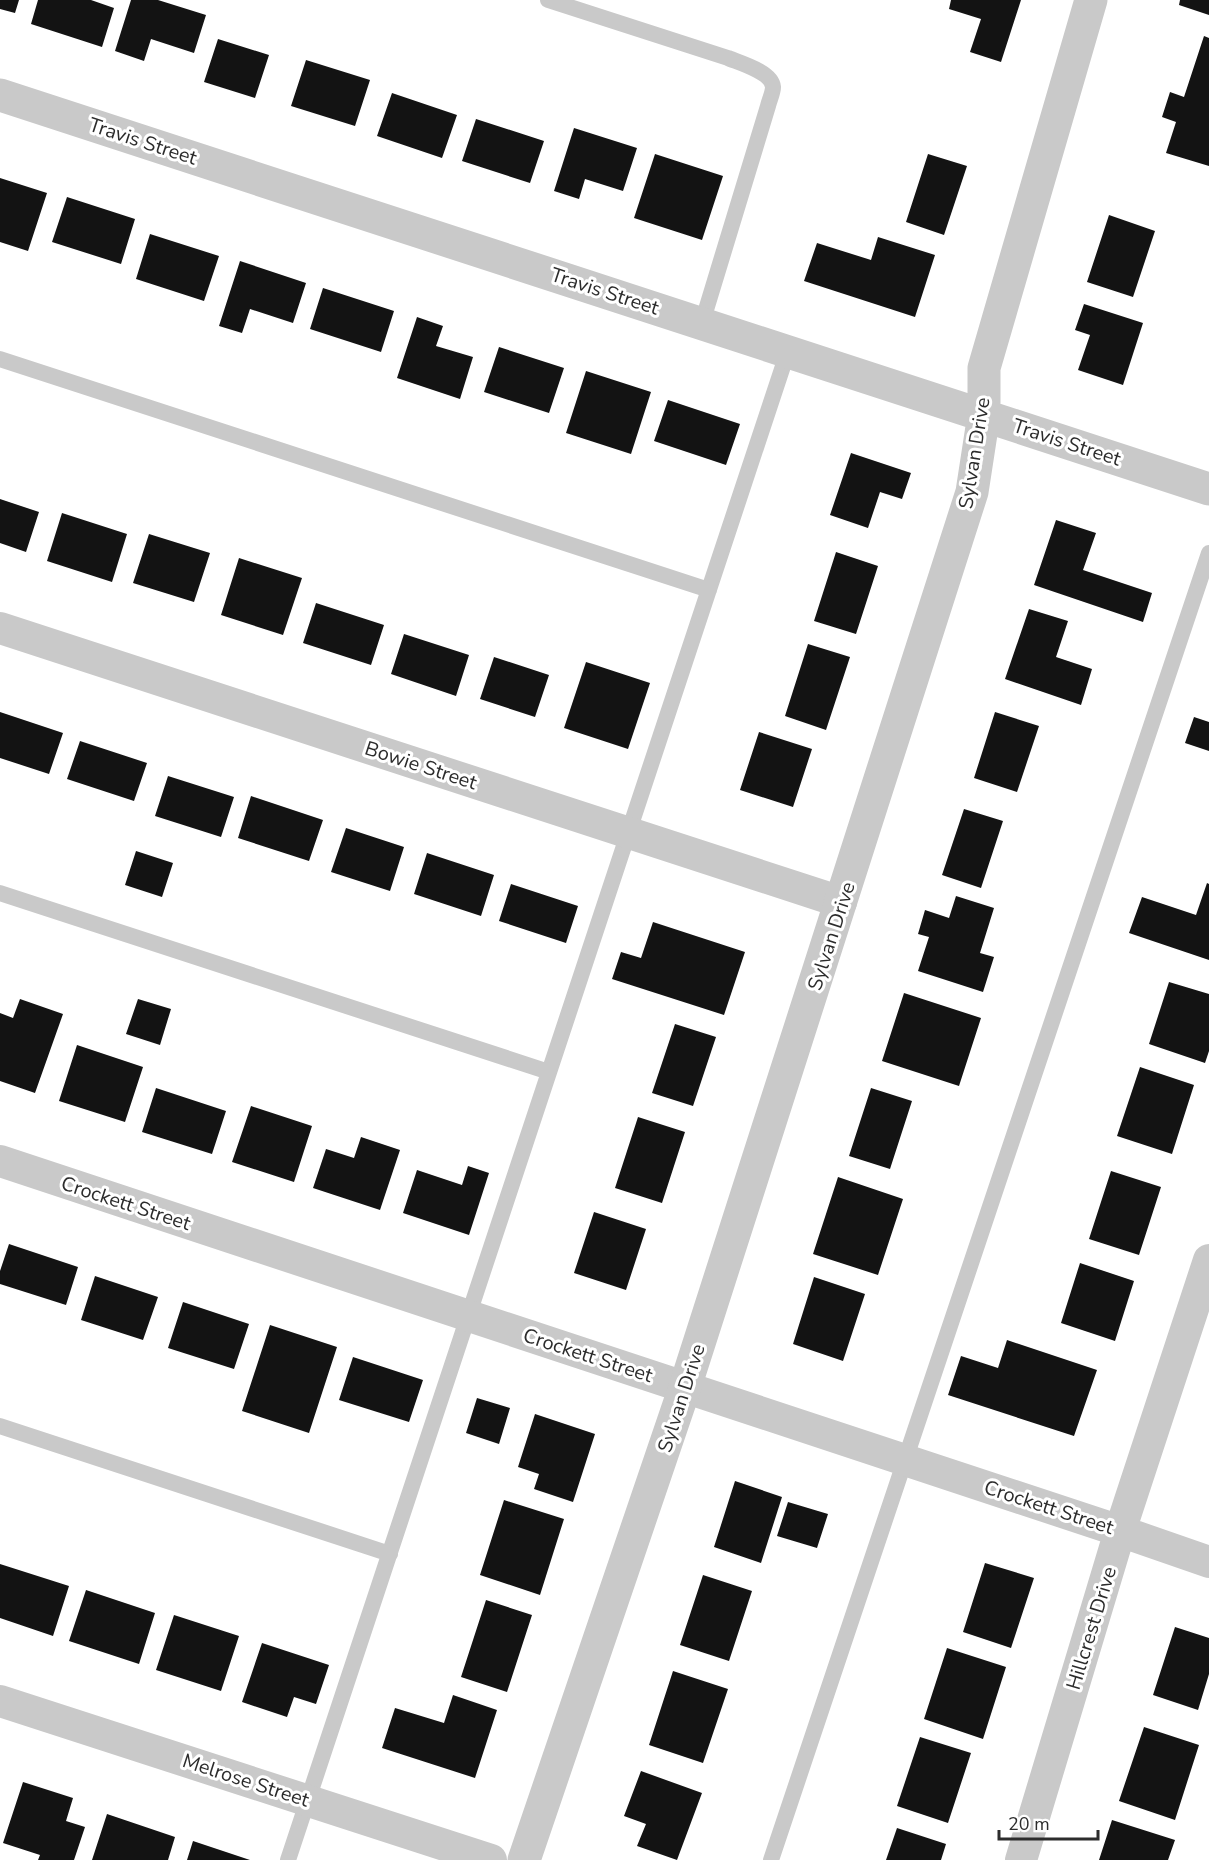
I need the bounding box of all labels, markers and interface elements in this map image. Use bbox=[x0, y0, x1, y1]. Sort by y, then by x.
street label: Travis Street bbox=[85, 111, 201, 172]
street label: Travis Street bbox=[547, 261, 663, 322]
street label: Sylvan Drive bbox=[952, 395, 997, 511]
street label: Travis Street bbox=[1009, 412, 1125, 473]
street label: Bowie Street bbox=[361, 735, 481, 797]
street label: Sylvan Drive bbox=[801, 878, 862, 994]
street label: Crockett Street bbox=[58, 1170, 195, 1237]
street label: Crockett Street bbox=[520, 1322, 657, 1389]
street label: Sylvan Drive bbox=[651, 1340, 712, 1456]
street label: Crockett Street bbox=[981, 1474, 1118, 1541]
street label: Hillcrest Drive bbox=[1060, 1563, 1123, 1693]
street label: Melrose Street bbox=[179, 1747, 314, 1814]
scale bar bbox=[999, 1803, 1098, 1841]
text: 20 m bbox=[1008, 1812, 1050, 1836]

